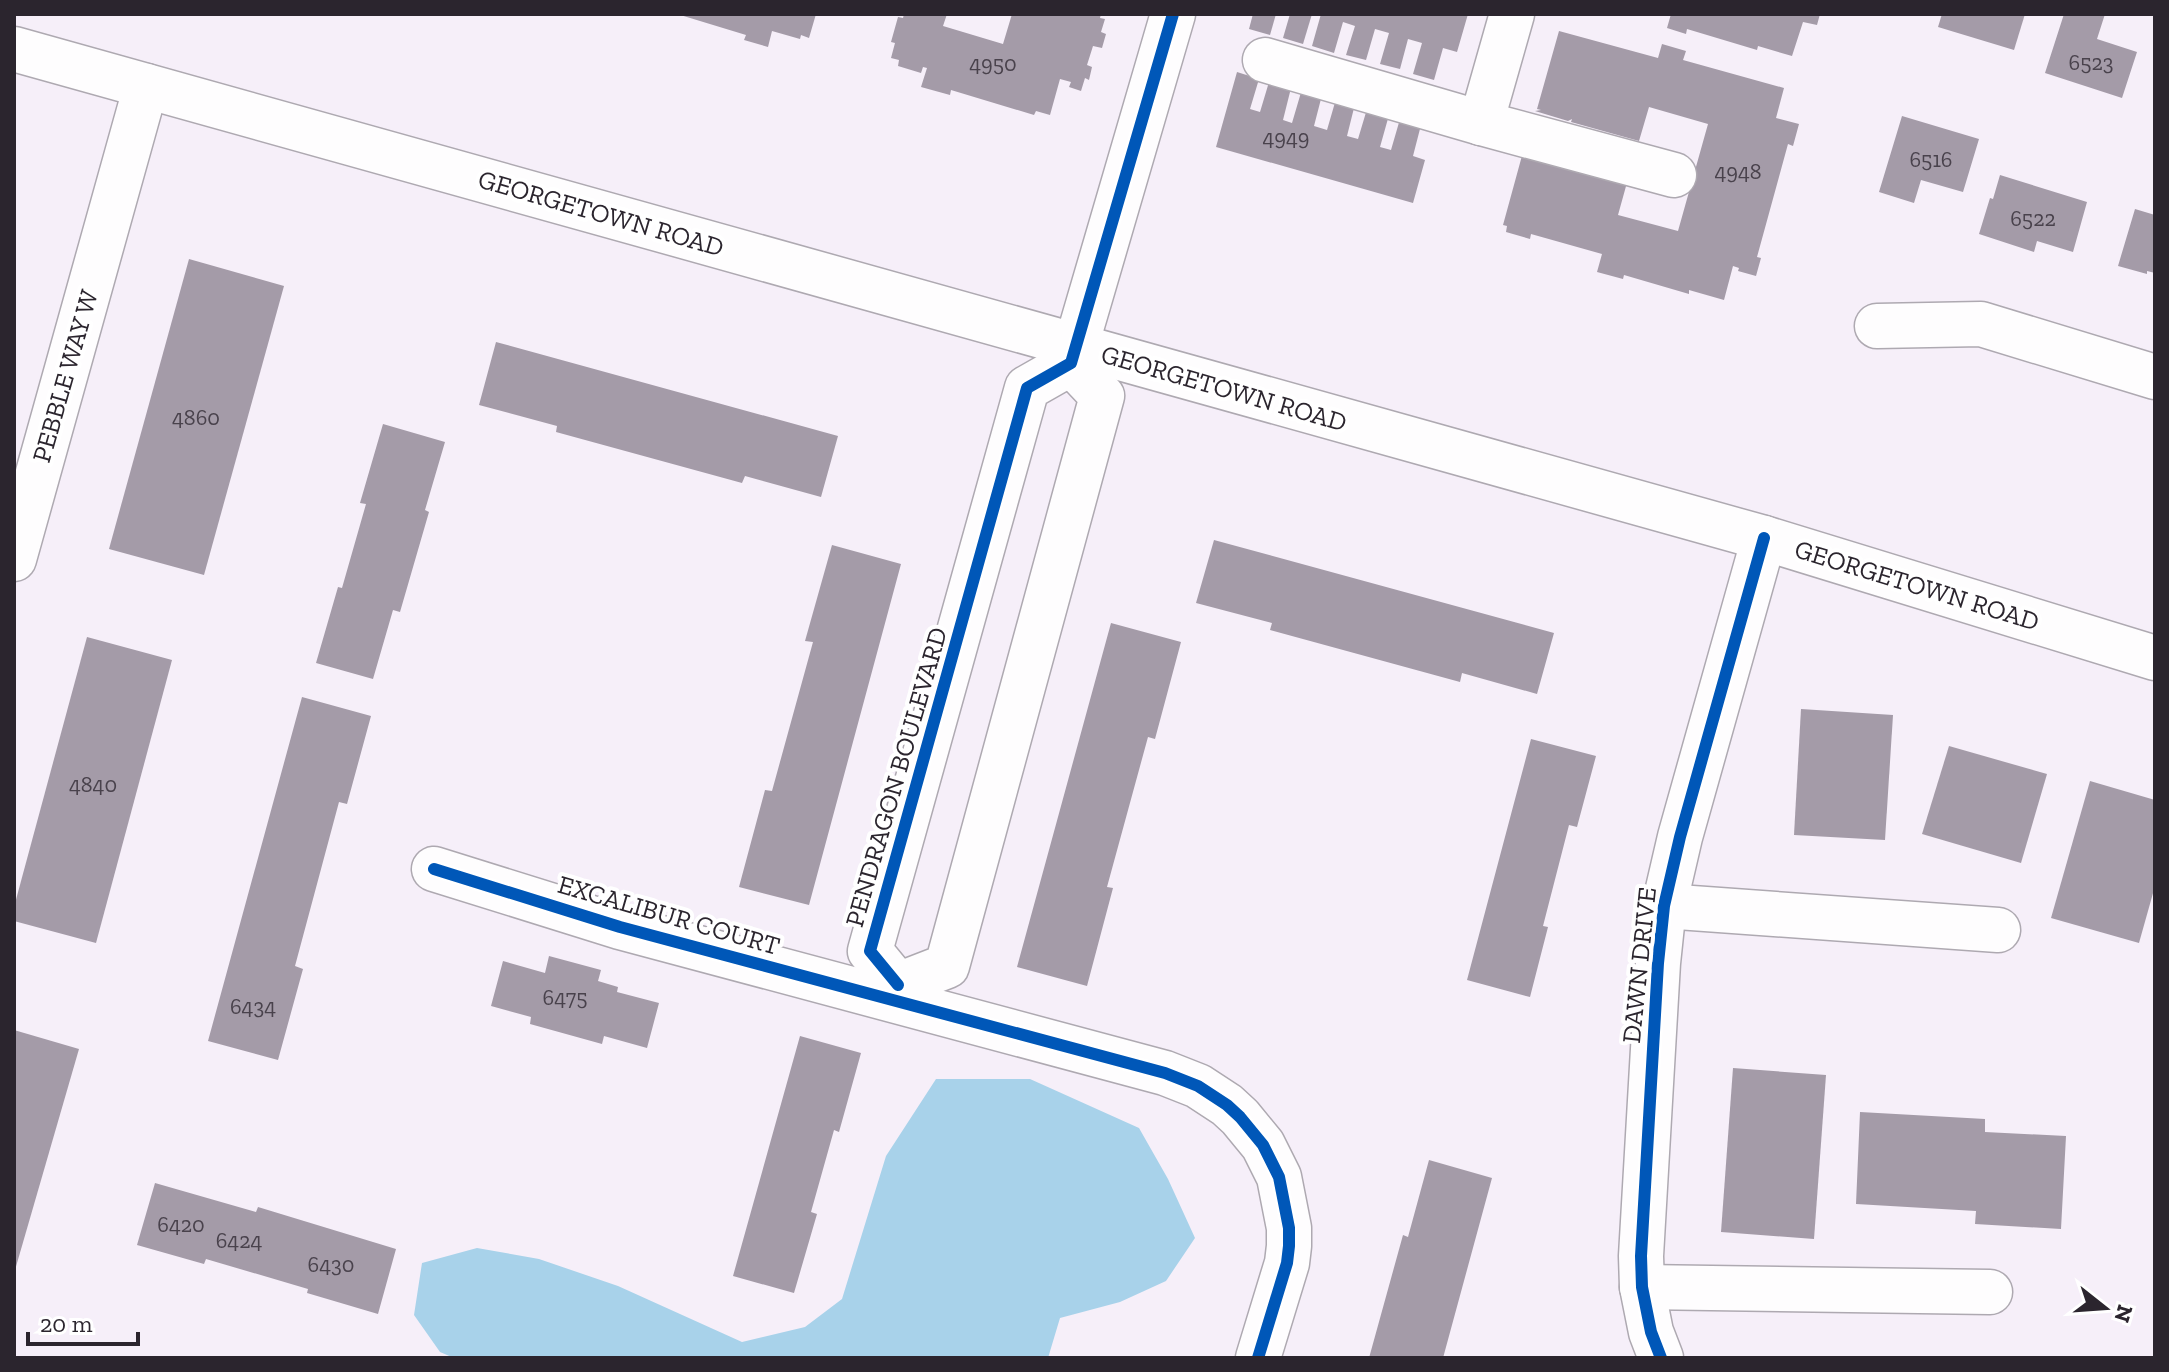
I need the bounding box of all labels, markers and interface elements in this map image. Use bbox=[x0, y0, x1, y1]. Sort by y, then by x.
house number: 6523 bbox=[2068, 49, 2114, 76]
house number: 4950 bbox=[969, 50, 1017, 77]
house number: 4949 bbox=[1262, 124, 1310, 151]
house number: 6516 bbox=[1909, 146, 1953, 173]
house number: 4948 bbox=[1714, 158, 1762, 185]
street label: GEORGETOWN ROAD bbox=[474, 163, 728, 263]
house number: 6522 bbox=[2010, 205, 2056, 232]
street label: PEBBLE WAY W bbox=[25, 285, 105, 466]
street label: GEORGETOWN ROAD bbox=[1097, 338, 1351, 438]
house number: 4860 bbox=[172, 404, 220, 431]
street label: GEORGETOWN ROAD bbox=[1791, 533, 2043, 637]
street label: PENDRAGON BOULEVARD bbox=[838, 624, 954, 930]
house number: 4840 bbox=[69, 771, 117, 798]
street label: EXCALIBUR COURT bbox=[554, 868, 784, 962]
street label: DAWN DRIVE bbox=[1615, 885, 1663, 1045]
house number: 6475 bbox=[543, 984, 587, 1011]
house number: 6434 bbox=[230, 993, 276, 1020]
house number: 6420 bbox=[157, 1211, 205, 1238]
house number: 6424 bbox=[216, 1227, 263, 1254]
house number: 6430 bbox=[308, 1251, 354, 1278]
north arrow bbox=[2065, 1268, 2145, 1348]
scale bar bbox=[28, 1296, 138, 1346]
text: N bbox=[2108, 1302, 2139, 1326]
text: 20 m bbox=[40, 1309, 93, 1338]

